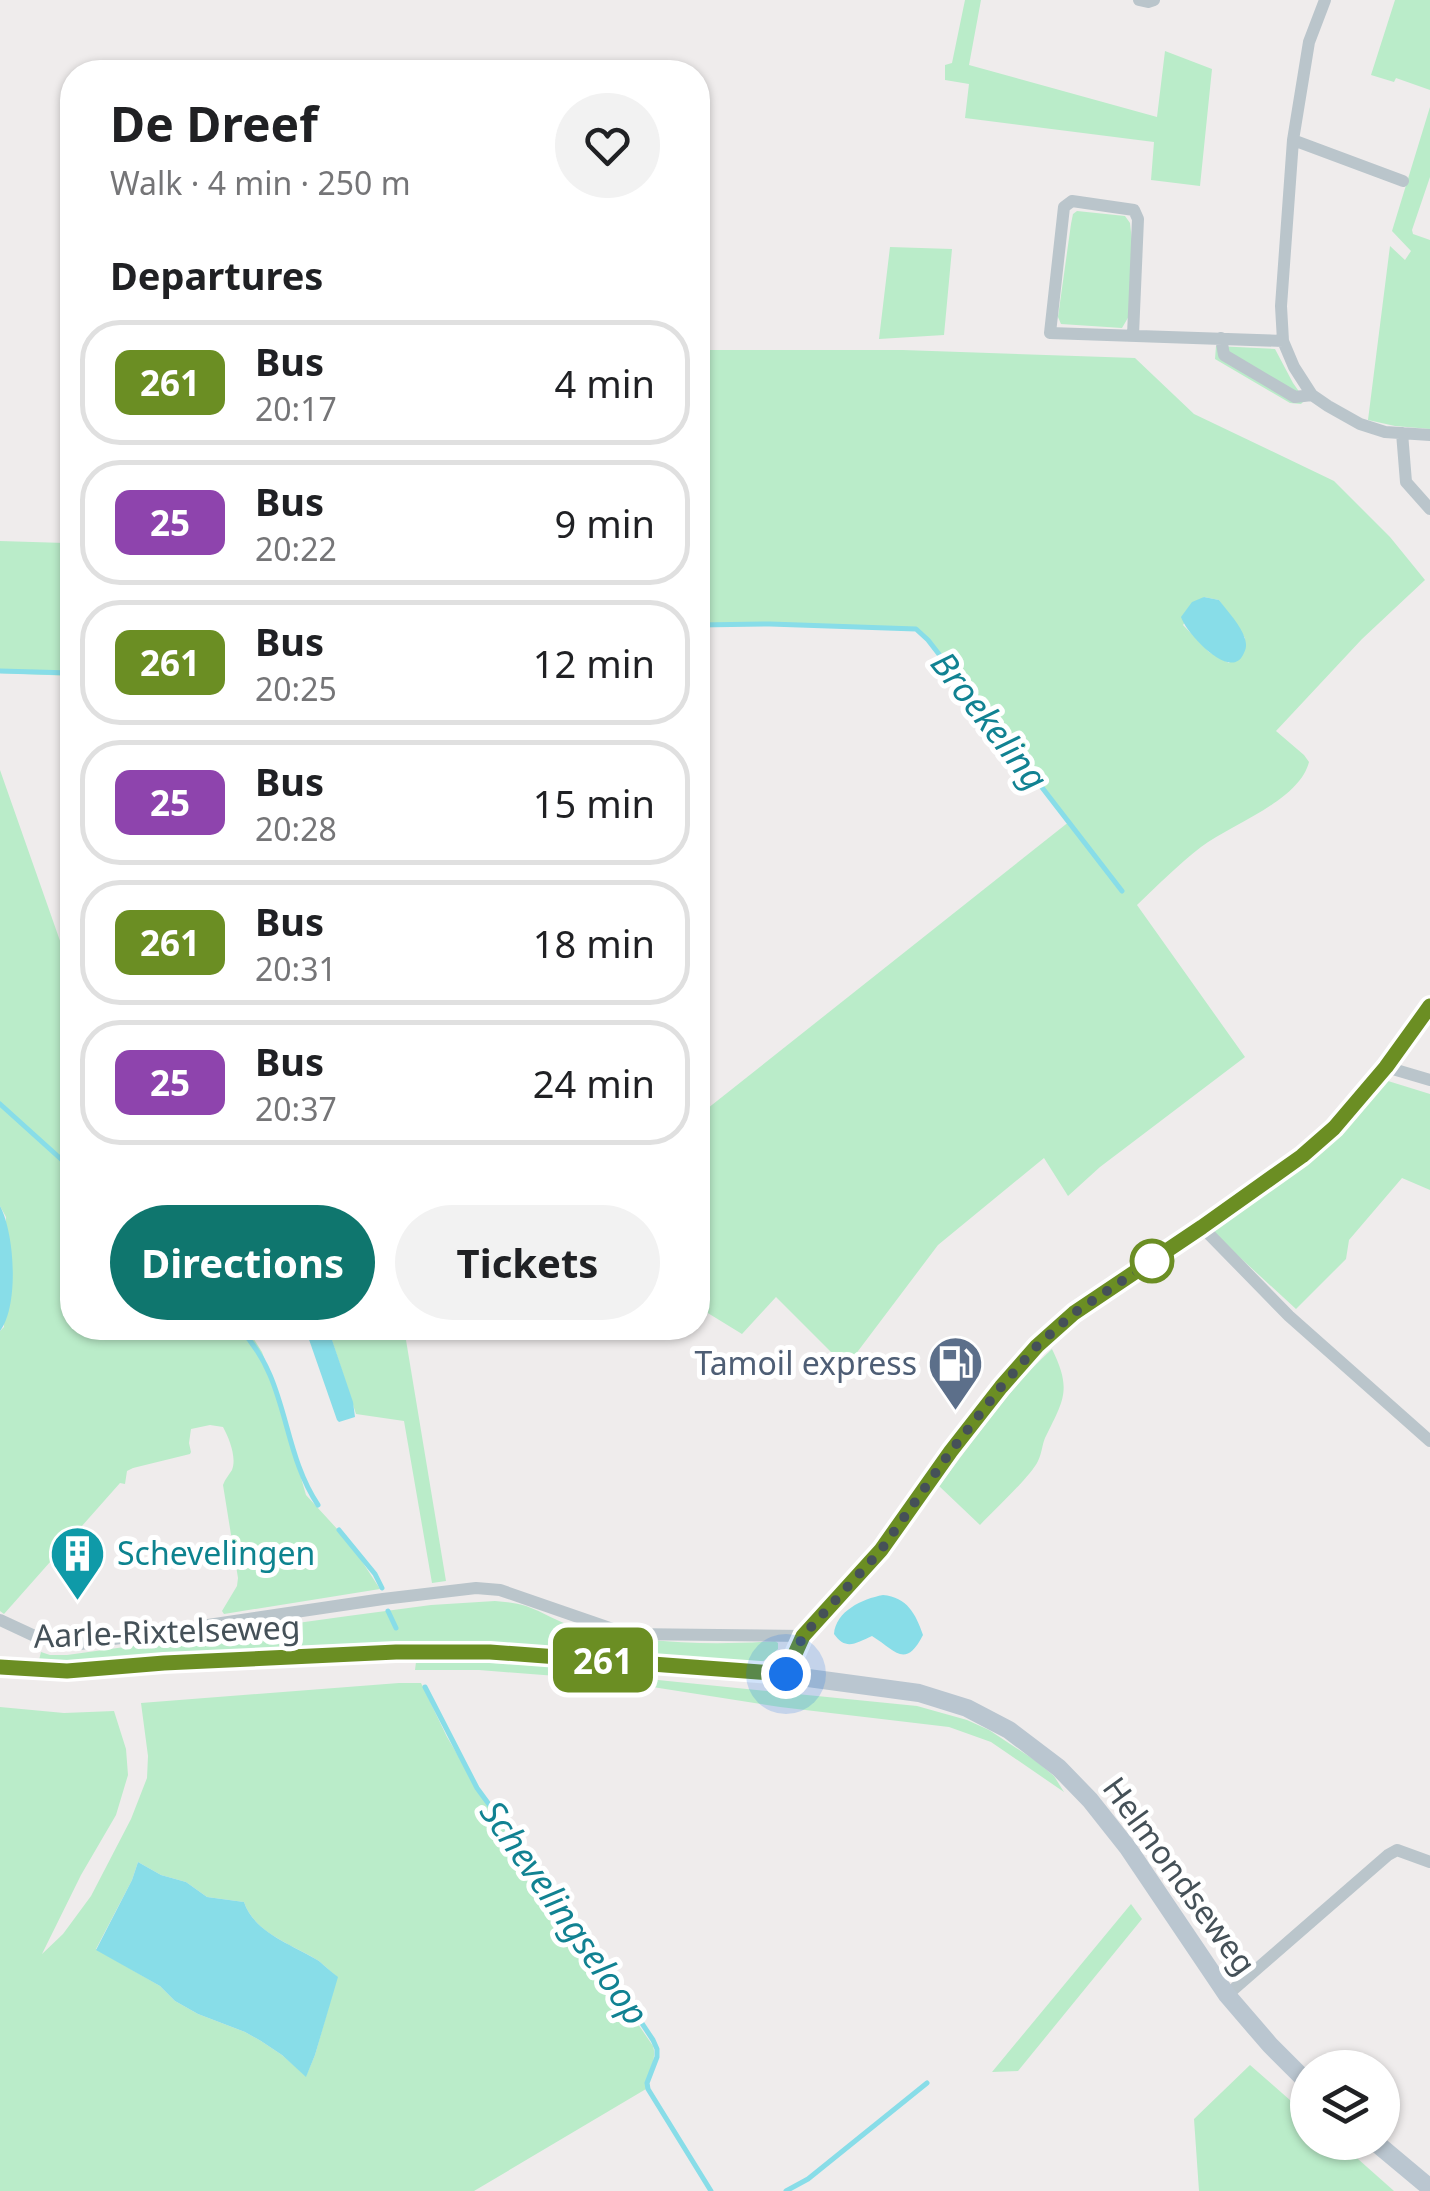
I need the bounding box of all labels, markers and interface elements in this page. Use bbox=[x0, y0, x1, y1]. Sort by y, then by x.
text: De Dreef bbox=[110, 91, 318, 156]
button: heart bbox=[555, 93, 660, 198]
text: Walk · 4 min · 250 m bbox=[110, 161, 411, 204]
text: Departures bbox=[110, 249, 323, 301]
text: Bus bbox=[255, 335, 324, 387]
text: 4 min bbox=[555, 357, 655, 409]
text: 261 bbox=[140, 359, 200, 406]
text: 20:17 bbox=[255, 387, 337, 430]
text: Bus bbox=[255, 475, 324, 527]
text: 9 min bbox=[555, 497, 655, 549]
text: 25 bbox=[150, 499, 190, 546]
text: 20:22 bbox=[255, 527, 337, 570]
text: Bus bbox=[255, 615, 324, 667]
text: 12 min bbox=[533, 637, 655, 689]
text: 261 bbox=[140, 639, 200, 686]
water label: Broekeling bbox=[921, 641, 1059, 799]
text: 20:25 bbox=[255, 667, 337, 710]
text: Bus bbox=[255, 755, 324, 807]
text: 15 min bbox=[533, 777, 655, 829]
text: 25 bbox=[150, 779, 190, 826]
text: 20:28 bbox=[255, 807, 337, 850]
text: Bus bbox=[255, 895, 324, 947]
text: 18 min bbox=[533, 917, 655, 969]
text: 261 bbox=[140, 919, 200, 966]
text: 20:31 bbox=[255, 947, 337, 990]
text: Bus bbox=[255, 1035, 324, 1087]
text: 24 min bbox=[533, 1057, 655, 1109]
text: 25 bbox=[150, 1059, 190, 1106]
text: 20:37 bbox=[255, 1087, 337, 1130]
button: Directions bbox=[110, 1205, 375, 1320]
button: Tickets bbox=[395, 1205, 660, 1320]
unlabelled marker bbox=[1131, 1240, 1173, 1282]
fuel station icon: Tamoil express bbox=[926, 1334, 986, 1413]
place label: Tamoil express bbox=[694, 1341, 917, 1384]
building icon: Schevelingen bbox=[48, 1524, 108, 1603]
place label: Schevelingen bbox=[117, 1531, 315, 1574]
street label: Aarle-Rixtelseweg bbox=[33, 1604, 301, 1657]
line badge: 261 bbox=[546, 1628, 660, 1692]
text: 261 bbox=[573, 1637, 633, 1684]
your location bbox=[761, 1649, 811, 1699]
street label: Helmondseweg bbox=[1094, 1768, 1266, 1983]
water label: Schevelingseloop bbox=[470, 1790, 660, 2034]
map controls bbox=[1290, 2050, 1400, 2160]
button: layers bbox=[1290, 2050, 1400, 2160]

